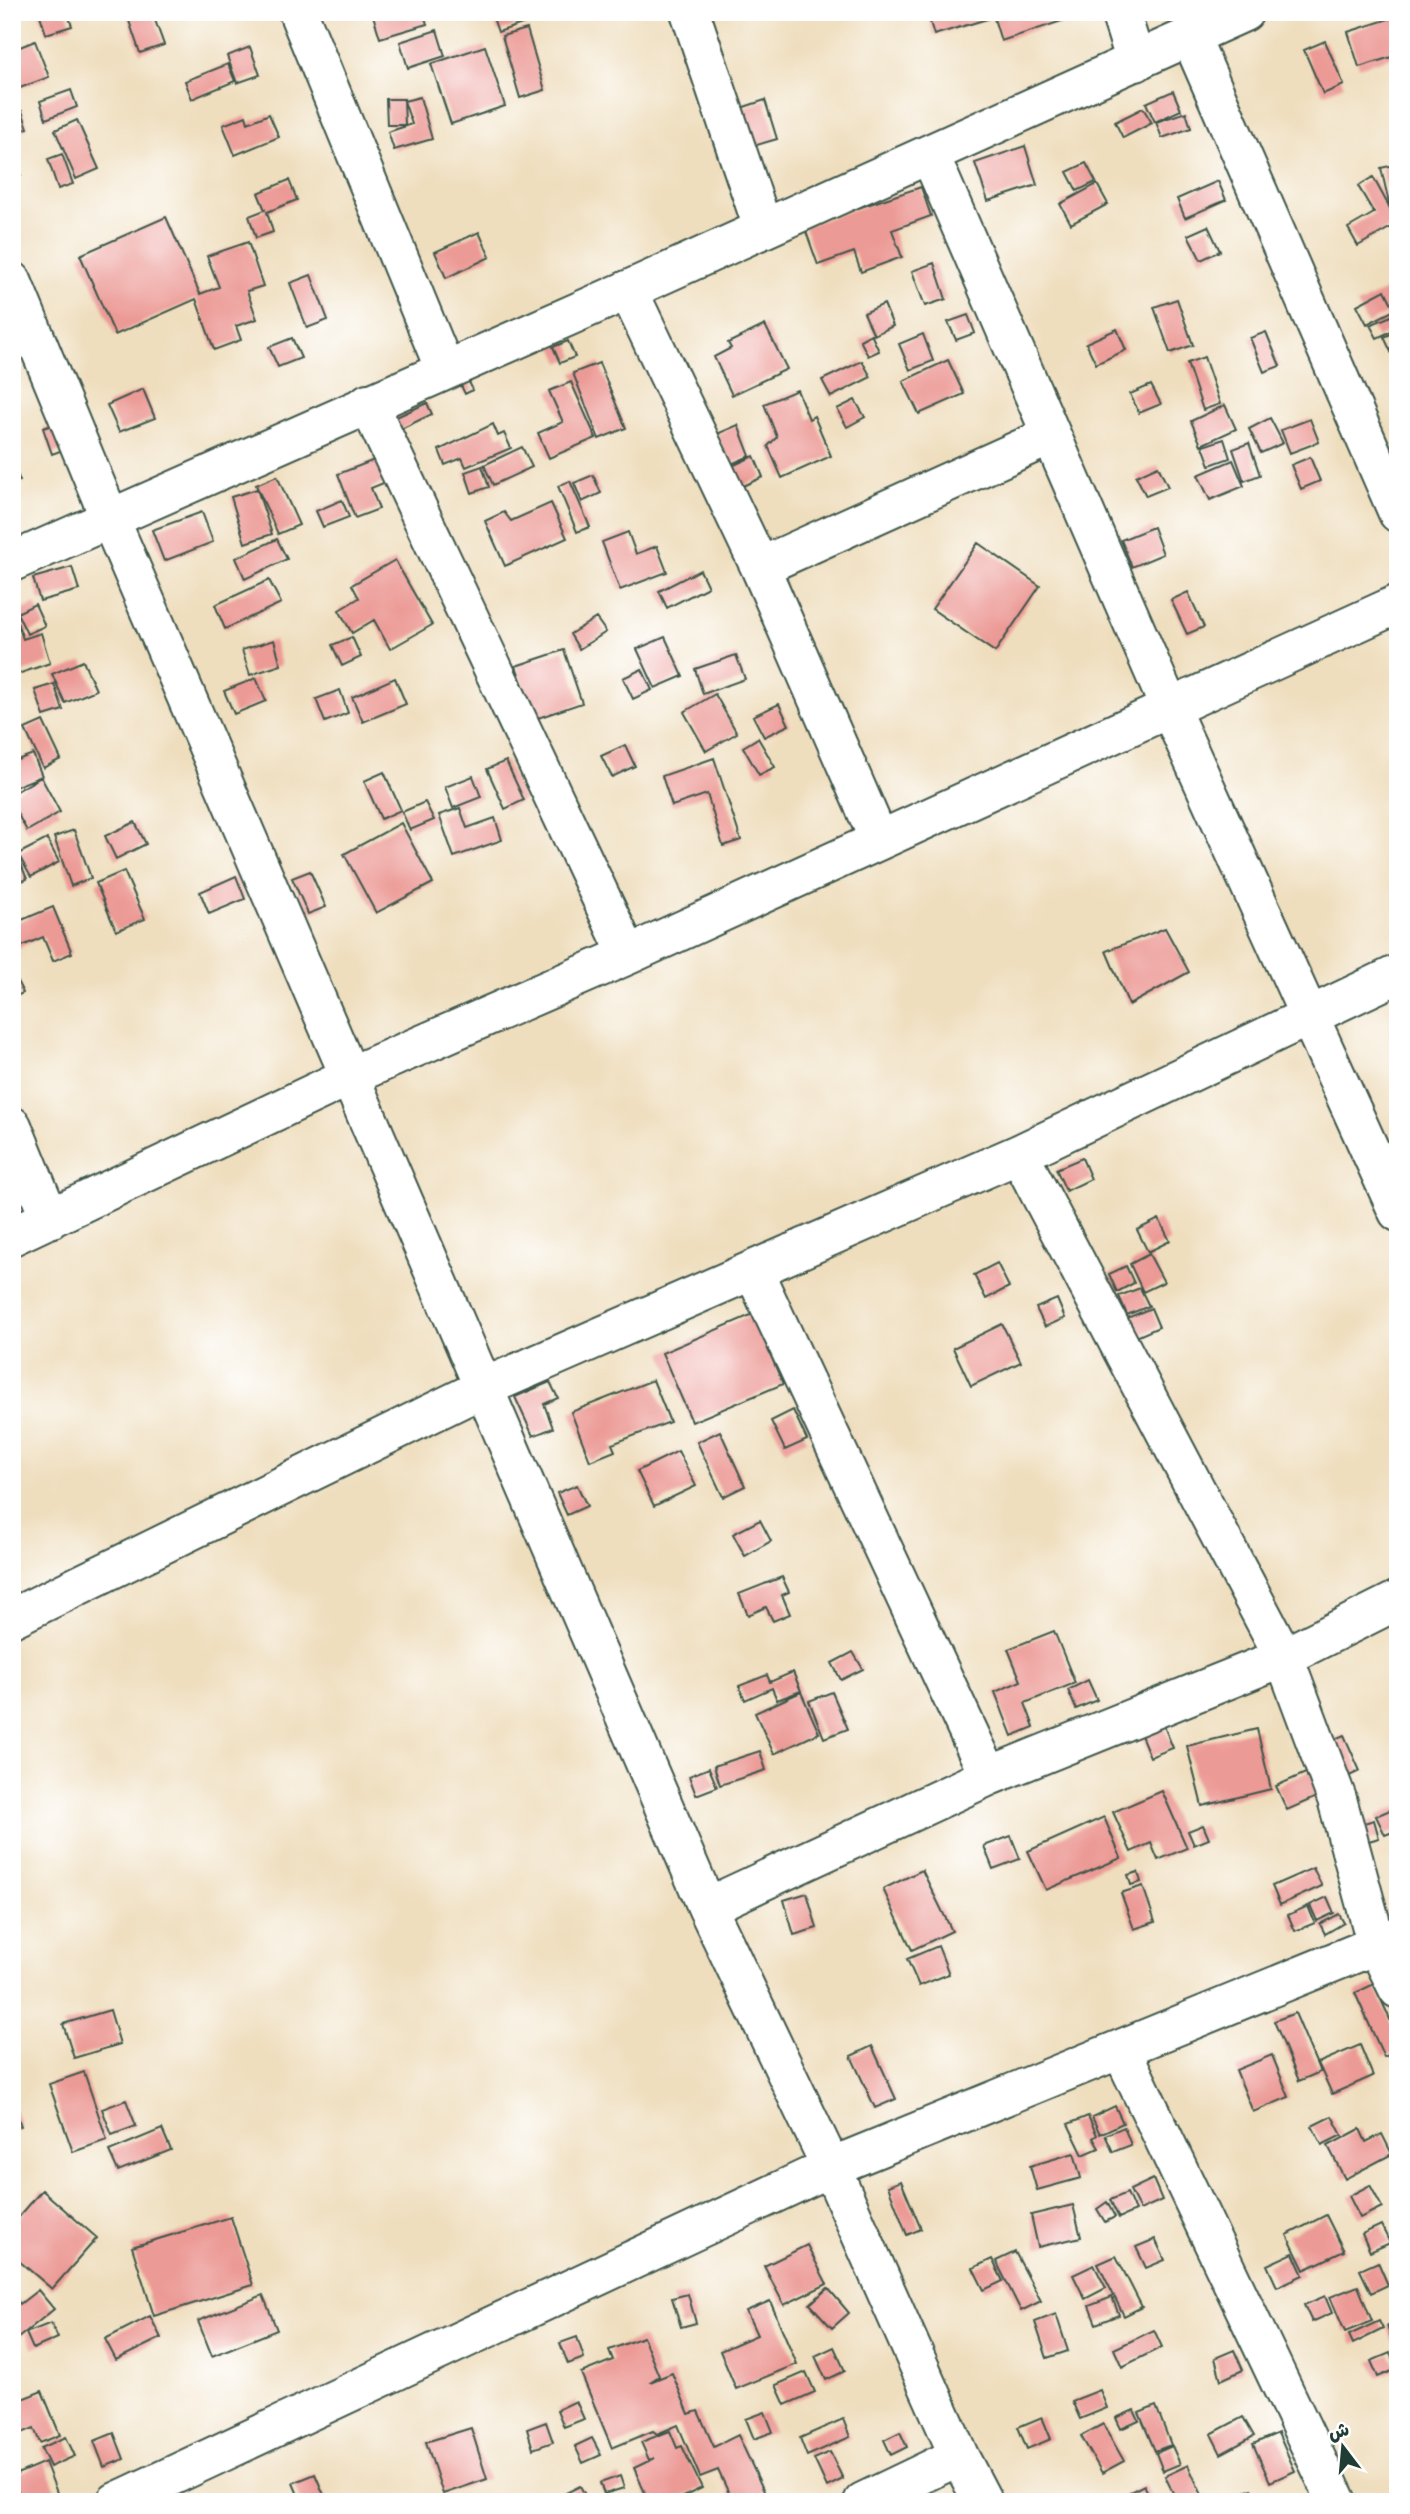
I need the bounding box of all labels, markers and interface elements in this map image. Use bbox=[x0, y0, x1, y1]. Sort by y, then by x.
north arrow bbox=[1308, 2412, 1378, 2482]
text: ش bbox=[1325, 2416, 1352, 2445]

